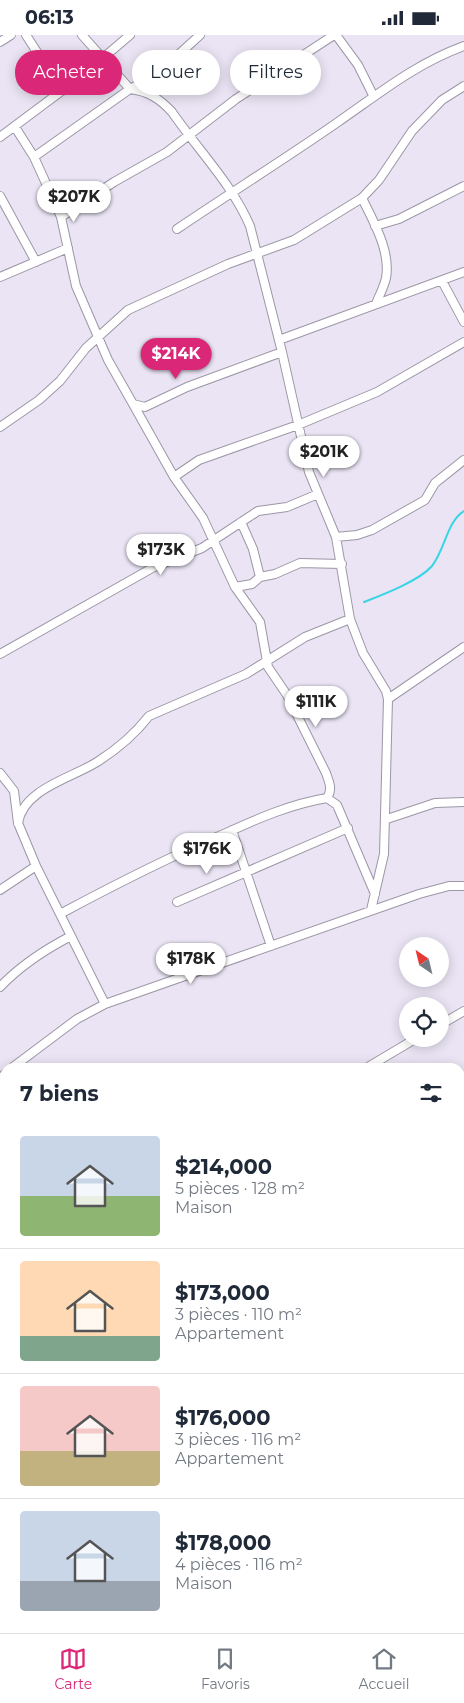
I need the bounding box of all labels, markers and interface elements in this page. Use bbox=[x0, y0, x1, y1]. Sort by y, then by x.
text: 06:13 bbox=[25, 6, 74, 29]
chip: Acheter bbox=[15, 50, 122, 95]
chip: Louer bbox=[132, 50, 220, 95]
chip: Filtres bbox=[230, 50, 321, 95]
pin: $207K bbox=[39, 181, 109, 223]
text: $207K bbox=[48, 187, 100, 206]
pin: $214K bbox=[141, 337, 211, 380]
text: $214K bbox=[152, 344, 200, 363]
pin: $201K bbox=[289, 435, 359, 478]
text: $201K bbox=[300, 442, 348, 461]
pin: $173K bbox=[126, 533, 196, 576]
text: $173K bbox=[137, 540, 185, 559]
pin: $111K bbox=[281, 685, 351, 728]
text: $111K bbox=[296, 692, 336, 711]
pin: $176K bbox=[172, 833, 242, 875]
text: $176K bbox=[183, 839, 231, 858]
north arrow bbox=[399, 937, 449, 987]
map controls bbox=[399, 937, 449, 1047]
pin: $178K bbox=[156, 943, 226, 985]
text: $178K bbox=[167, 949, 215, 968]
button: locate bbox=[399, 997, 449, 1047]
icon: filters bbox=[417, 1079, 445, 1107]
text: 7 biens bbox=[20, 1081, 99, 1106]
text: $214,000 bbox=[175, 1154, 272, 1179]
icon: home bbox=[60, 1156, 120, 1216]
text: 5 pièces · 128 m² bbox=[175, 1179, 305, 1198]
text: Maison bbox=[175, 1198, 233, 1217]
text: $173,000 bbox=[175, 1280, 270, 1305]
icon: home bbox=[60, 1281, 120, 1341]
text: 3 pièces · 110 m² bbox=[175, 1305, 302, 1324]
text: Appartement bbox=[175, 1324, 284, 1343]
text: $176,000 bbox=[175, 1405, 271, 1430]
icon: home bbox=[60, 1406, 120, 1466]
text: 3 pièces · 116 m² bbox=[175, 1430, 301, 1449]
text: Appartement bbox=[175, 1449, 284, 1468]
text: $178,000 bbox=[175, 1530, 271, 1555]
icon: home bbox=[60, 1531, 120, 1591]
text: 4 pièces · 116 m² bbox=[175, 1555, 303, 1574]
text: Maison bbox=[175, 1574, 233, 1593]
tab: Carte bbox=[54, 1645, 92, 1693]
tab: Favoris bbox=[201, 1645, 250, 1693]
tab: Accueil bbox=[359, 1645, 410, 1693]

